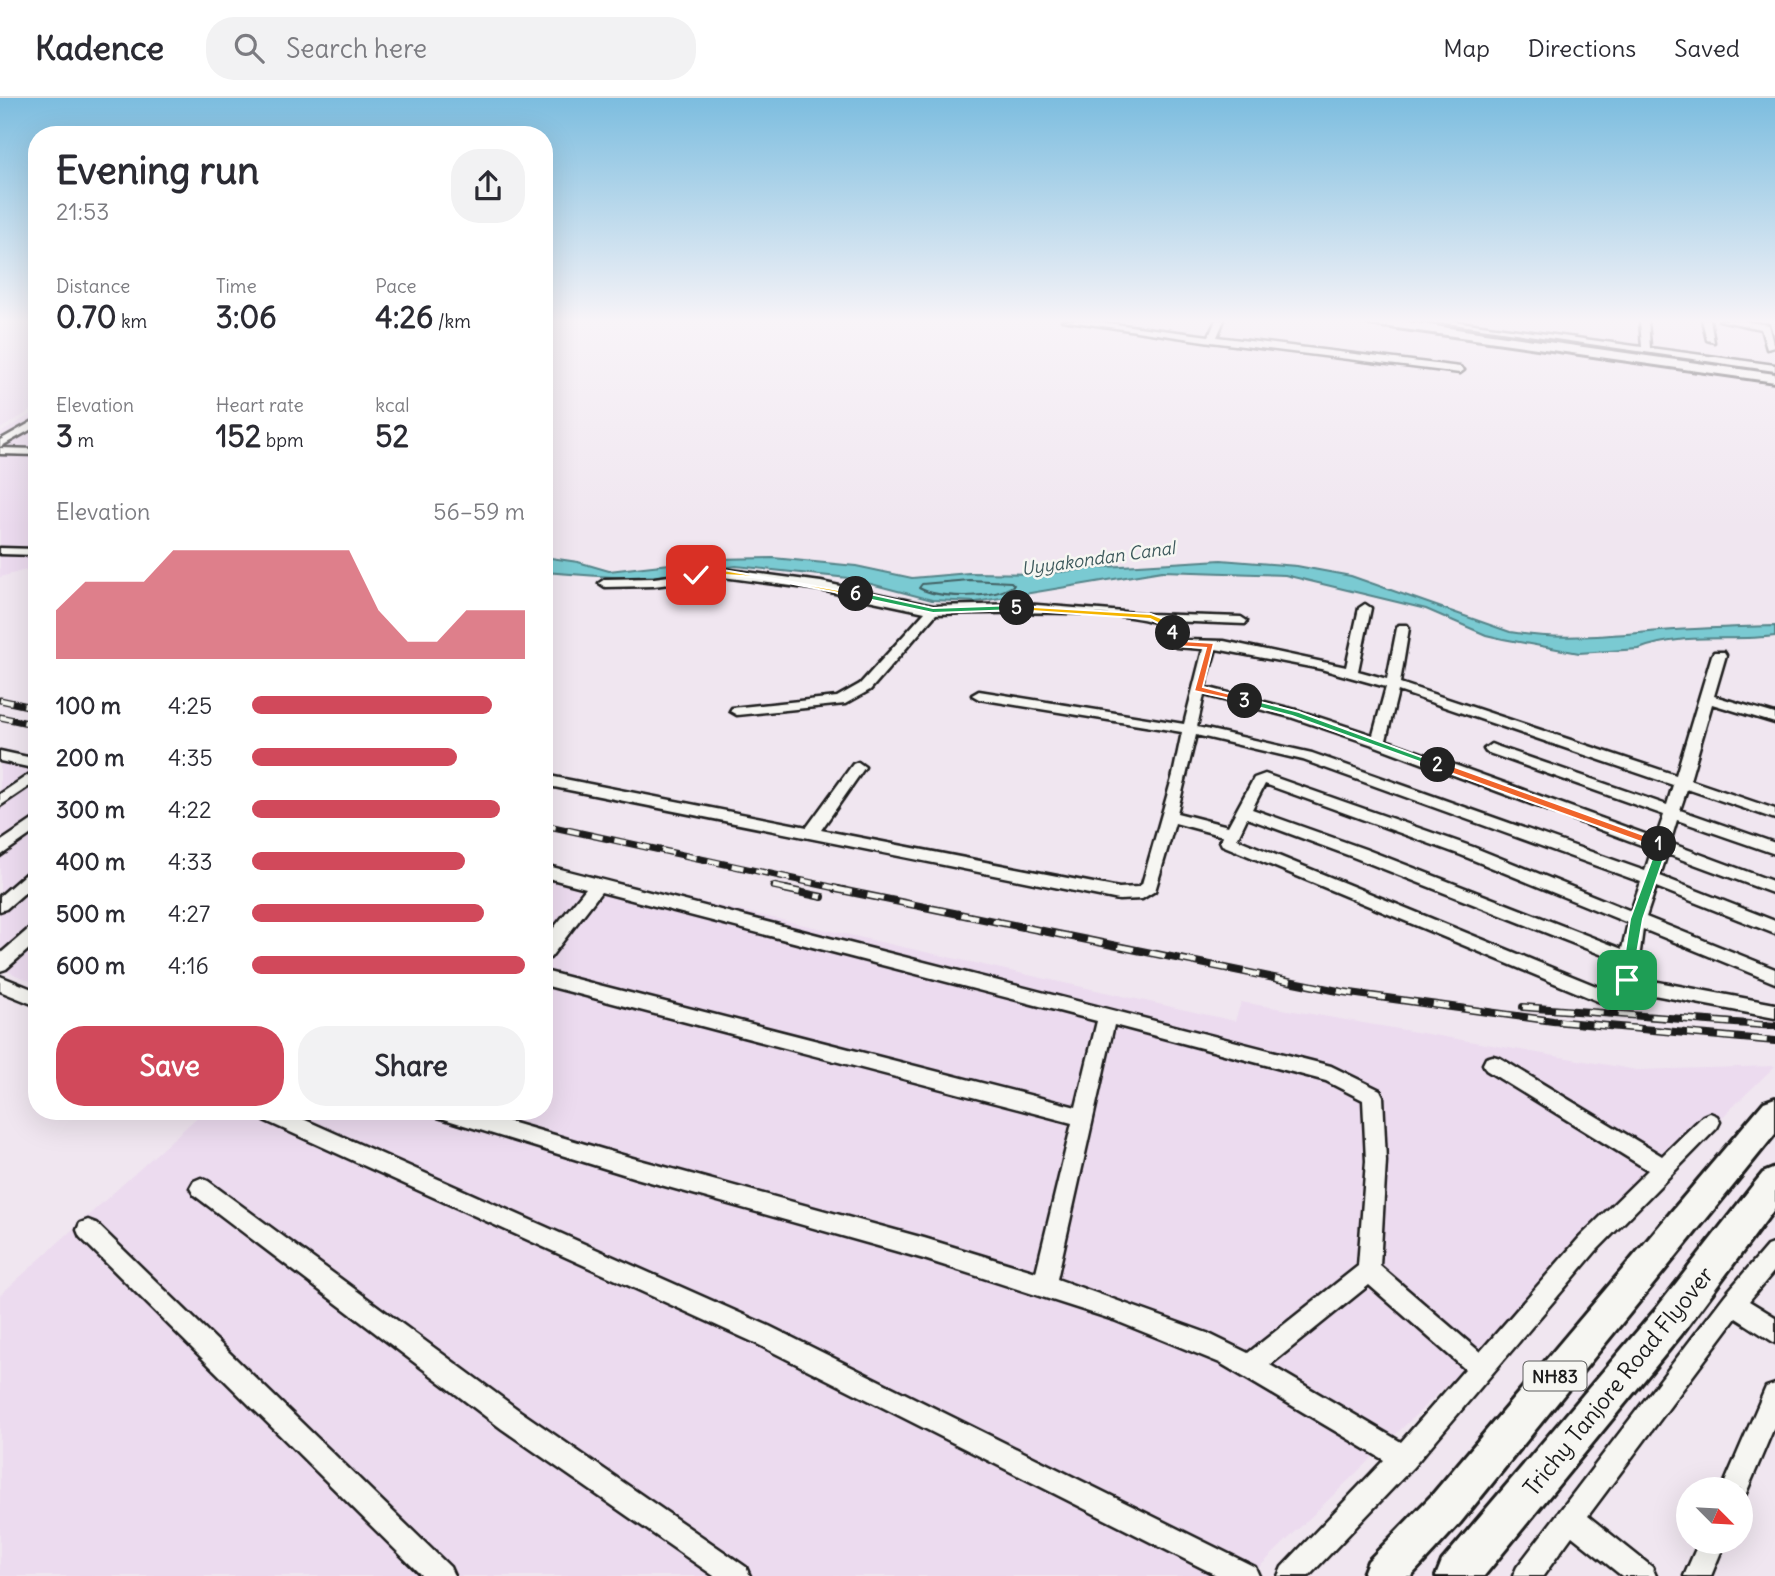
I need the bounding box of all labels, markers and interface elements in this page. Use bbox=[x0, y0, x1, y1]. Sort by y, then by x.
search box bbox=[206, 17, 696, 80]
text: Kadence bbox=[35, 27, 164, 69]
icon: search bbox=[230, 29, 268, 67]
text: Search here bbox=[286, 32, 427, 65]
text: Map bbox=[1443, 33, 1490, 63]
text: Directions bbox=[1528, 33, 1636, 63]
text: Saved bbox=[1674, 33, 1740, 63]
text: Evening run bbox=[56, 147, 259, 194]
button: share bbox=[451, 149, 525, 223]
text: 21:53 bbox=[56, 197, 109, 226]
text: Distance bbox=[56, 274, 130, 298]
text: Time bbox=[216, 274, 257, 298]
text: Pace bbox=[375, 274, 417, 298]
text: 0.70 bbox=[56, 298, 116, 336]
text: 3:06 bbox=[216, 298, 277, 336]
text: 4:26 bbox=[375, 298, 433, 336]
text: km bbox=[116, 309, 147, 333]
text: /km bbox=[433, 309, 471, 333]
text: Elevation bbox=[56, 393, 134, 417]
text: Heart rate bbox=[216, 393, 304, 417]
text: kcal bbox=[375, 393, 410, 417]
text: 3 bbox=[56, 417, 73, 455]
text: 152 bbox=[216, 417, 261, 455]
text: 52 bbox=[375, 417, 409, 455]
text: m bbox=[73, 428, 94, 452]
text: bpm bbox=[261, 428, 304, 452]
text: Elevation bbox=[56, 497, 150, 526]
text: 56–59 m bbox=[433, 497, 525, 526]
water label: Uyyakondan Canal bbox=[1020, 535, 1179, 580]
pin bbox=[666, 545, 726, 605]
icon: check bbox=[677, 556, 715, 594]
pin: 6 bbox=[838, 576, 874, 612]
text: 6 bbox=[850, 581, 861, 605]
pin: 5 bbox=[1000, 590, 1034, 626]
text: 5 bbox=[1011, 595, 1022, 619]
pin: 4 bbox=[1156, 616, 1190, 650]
text: 4 bbox=[1167, 620, 1178, 644]
pin: 3 bbox=[1228, 684, 1262, 718]
text: 3 bbox=[1239, 688, 1250, 712]
text: 100 m bbox=[56, 691, 121, 720]
text: 4:25 bbox=[168, 691, 212, 720]
text: 200 m bbox=[56, 743, 125, 772]
text: 4:35 bbox=[168, 743, 213, 772]
pin: 2 bbox=[1420, 748, 1456, 782]
text: 2 bbox=[1432, 752, 1443, 776]
text: 300 m bbox=[56, 795, 125, 824]
text: 4:22 bbox=[168, 795, 212, 824]
pin: 1 bbox=[1642, 826, 1676, 862]
text: 1 bbox=[1655, 831, 1662, 855]
text: 400 m bbox=[56, 847, 125, 876]
text: 4:33 bbox=[168, 847, 213, 876]
text: 500 m bbox=[56, 899, 125, 928]
text: 4:27 bbox=[168, 899, 210, 928]
pin bbox=[1597, 950, 1657, 1010]
text: 600 m bbox=[56, 951, 125, 980]
text: 4:16 bbox=[168, 951, 209, 980]
icon: arrive bbox=[1608, 961, 1646, 999]
button: Save bbox=[56, 1026, 284, 1106]
button: Share bbox=[298, 1026, 525, 1106]
street label: Trichy Tanjore Road Flyover bbox=[1517, 1260, 1720, 1501]
road number: NH83 bbox=[1524, 1362, 1586, 1391]
north arrow bbox=[1676, 1477, 1754, 1554]
map controls bbox=[1676, 1477, 1753, 1554]

